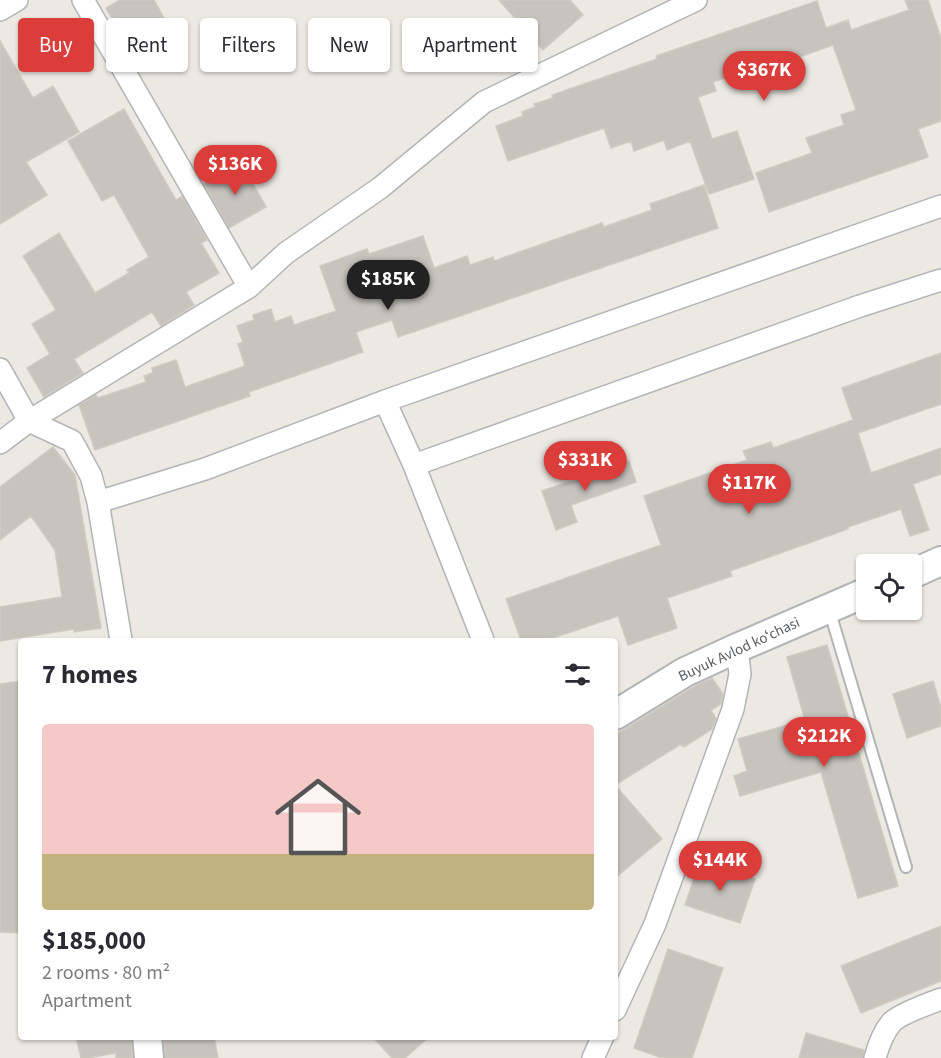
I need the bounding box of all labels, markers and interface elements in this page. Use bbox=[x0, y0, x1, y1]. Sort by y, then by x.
chip: Buy bbox=[18, 18, 94, 72]
chip: Rent bbox=[106, 18, 188, 72]
chip: Filters bbox=[200, 18, 296, 72]
chip: New bbox=[308, 18, 390, 72]
chip: Apartment bbox=[402, 18, 538, 72]
pin: $367K bbox=[722, 51, 806, 102]
text: $367K bbox=[737, 56, 791, 84]
pin: $136K bbox=[193, 145, 277, 196]
text: $136K bbox=[208, 150, 262, 178]
pin: $185K bbox=[346, 260, 430, 311]
text: $185K bbox=[361, 265, 415, 293]
pin: $331K bbox=[543, 441, 627, 492]
text: $331K bbox=[558, 446, 612, 474]
pin: $117K bbox=[707, 464, 791, 515]
text: $117K bbox=[722, 469, 776, 497]
map controls bbox=[856, 554, 922, 620]
button: locate bbox=[856, 554, 922, 620]
street label: Buyuk Avlod koʻchasi bbox=[675, 612, 803, 687]
text: 7 homes bbox=[42, 656, 137, 693]
icon: filters bbox=[561, 658, 594, 691]
pin: $212K bbox=[782, 717, 866, 768]
text: $212K bbox=[797, 722, 851, 750]
icon: home bbox=[264, 763, 372, 871]
pin: $144K bbox=[678, 841, 762, 892]
text: $144K bbox=[693, 846, 747, 874]
text: $185,000 bbox=[42, 922, 146, 959]
text: 2 rooms · 80 m² bbox=[42, 959, 170, 987]
text: Apartment bbox=[42, 987, 132, 1015]

